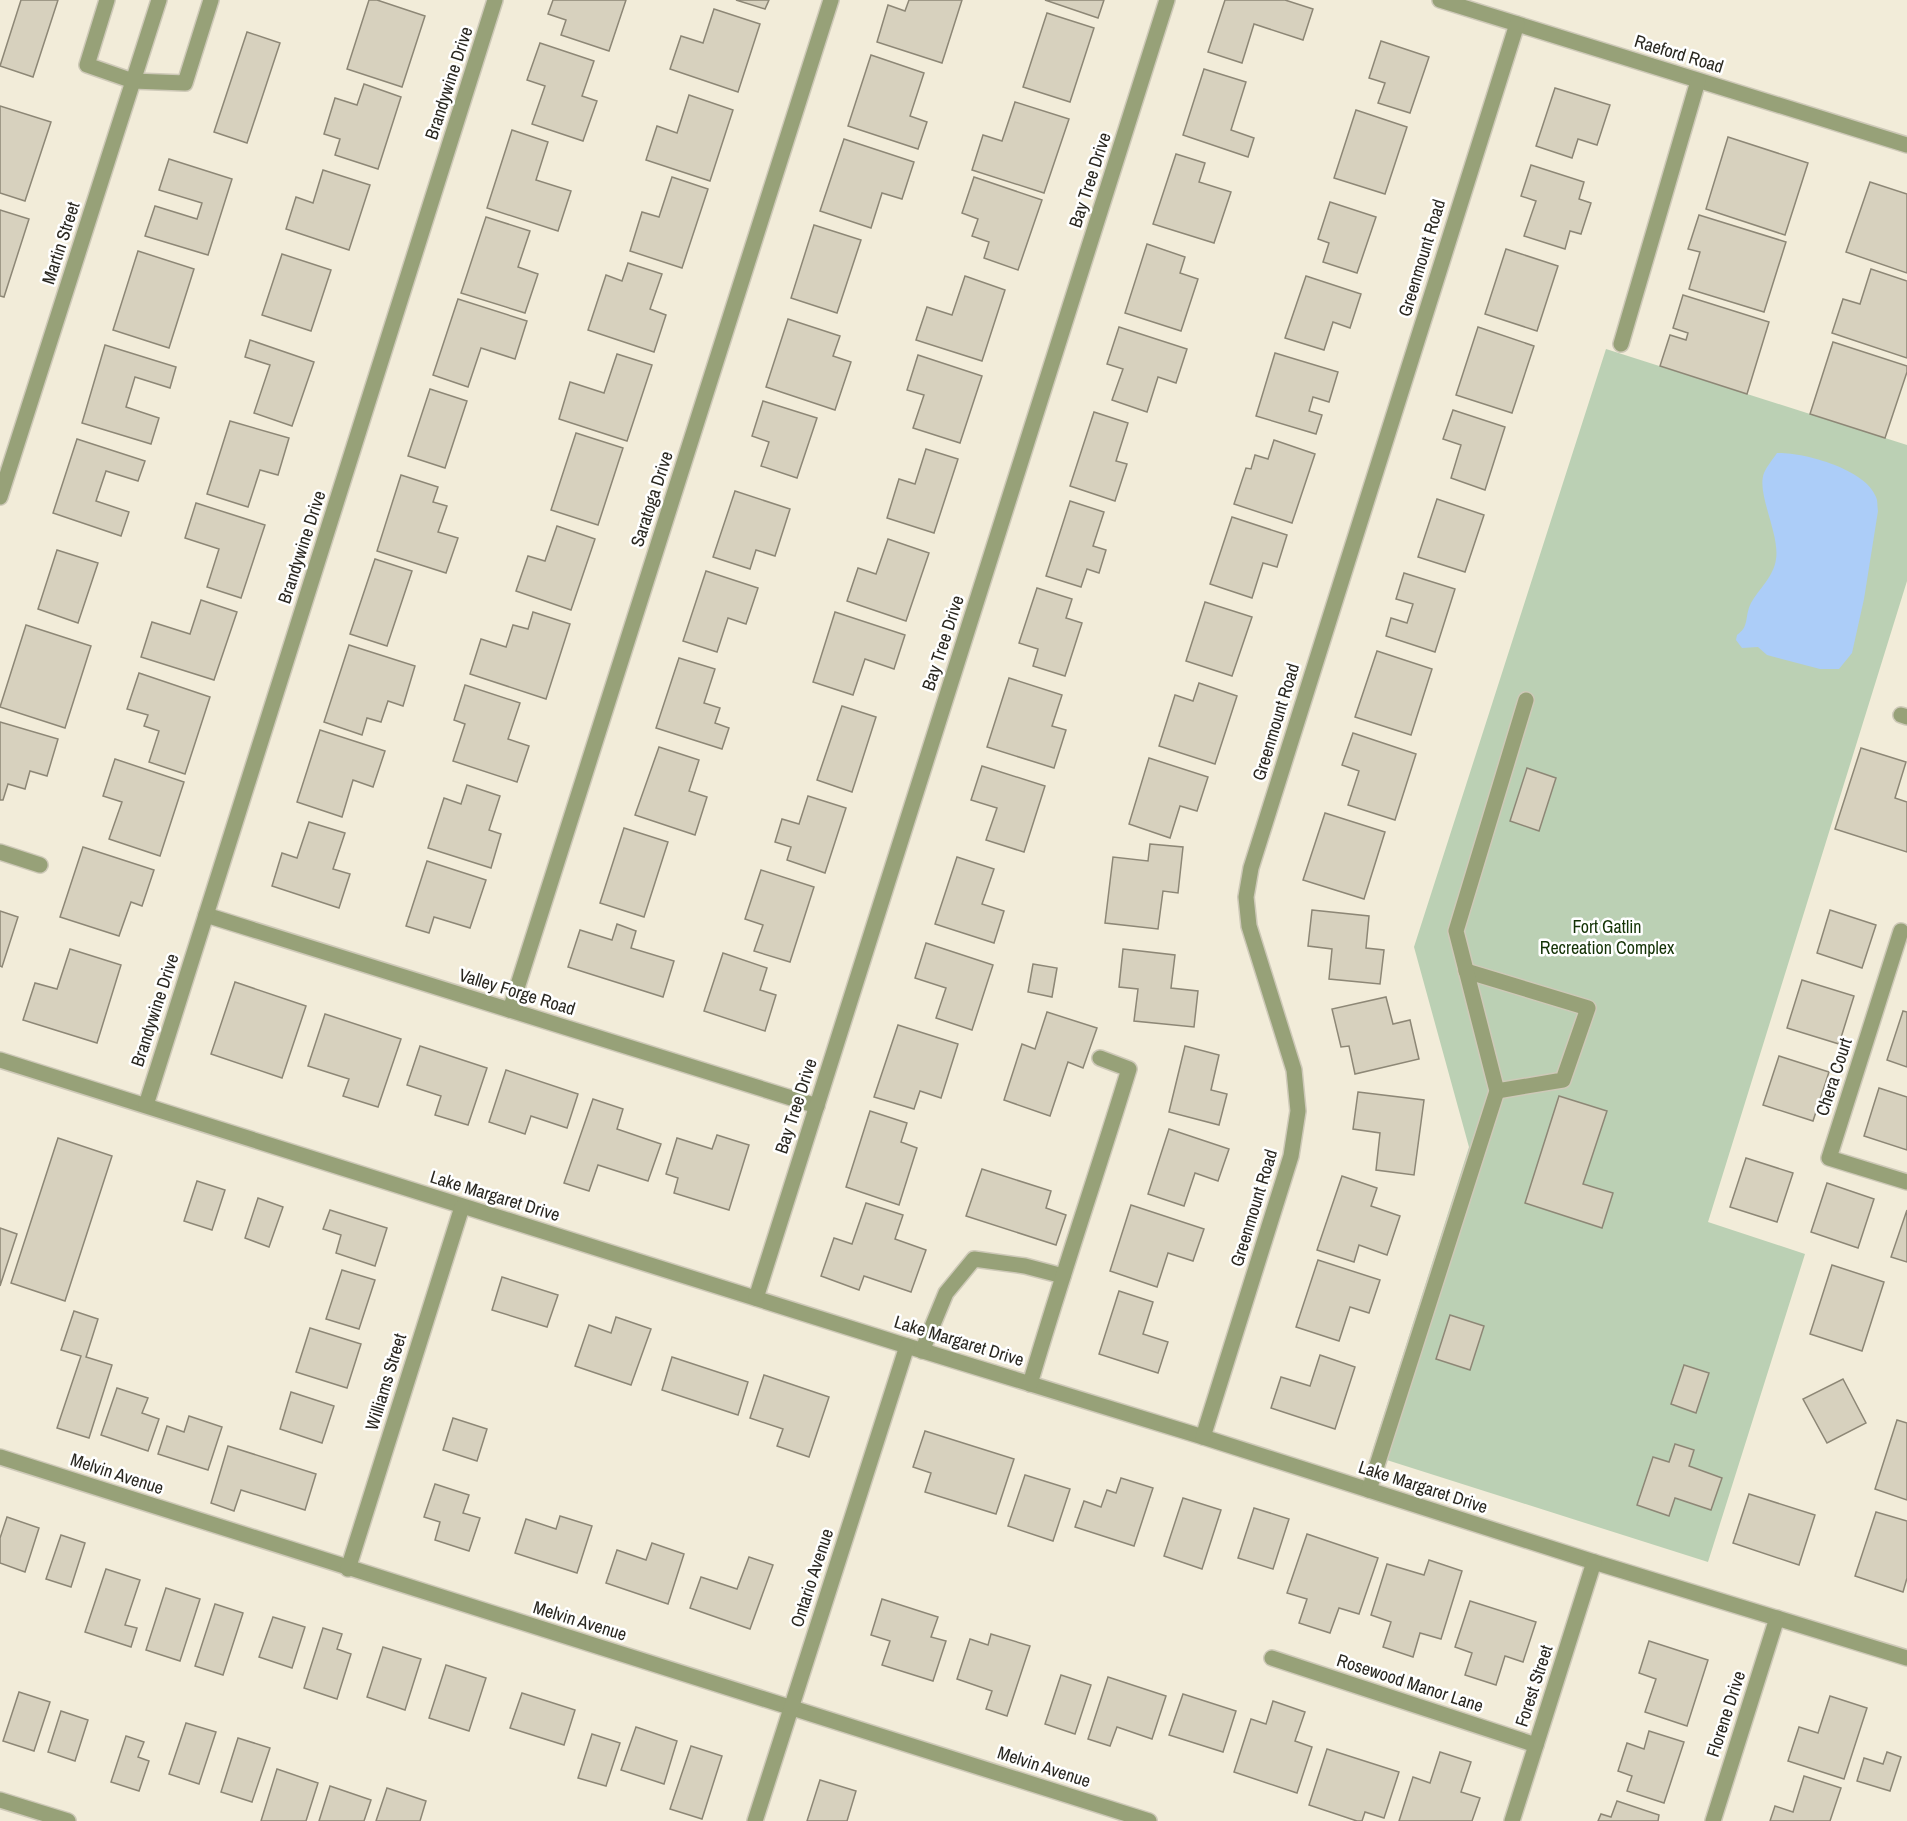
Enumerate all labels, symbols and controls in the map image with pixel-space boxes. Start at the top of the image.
street label: Brandywine Drive [419,23,479,142]
street label: Raeford Road [1632,28,1727,79]
street label: Bay Tree Drive [1062,129,1117,231]
street label: Greenmount Road [1392,196,1451,320]
street label: Martin Street [35,198,86,287]
street label: Saratoga Drive [624,448,679,550]
street label: Brandywine Drive [272,487,332,606]
street label: Bay Tree Drive [915,592,970,694]
street label: Greenmount Road [1246,660,1305,784]
park label: Fort Gatlin Recreation Complex [1540,914,1675,960]
street label: Brandywine Drive [125,950,185,1069]
street label: Valley Forge Road [456,962,578,1021]
street label: Chera Court [1809,1035,1858,1119]
street label: Bay Tree Drive [768,1055,823,1157]
street label: Greenmount Road [1224,1146,1283,1270]
street label: Lake Margaret Drive [427,1164,563,1227]
street label: Lake Margaret Drive [891,1309,1027,1372]
street label: Williams Street [359,1330,412,1433]
street label: Melvin Avenue [67,1447,167,1500]
street label: Lake Margaret Drive [1355,1454,1491,1519]
street label: Ontario Avenue [784,1525,839,1630]
street label: Melvin Avenue [530,1594,630,1647]
street label: Forest Street [1509,1642,1558,1730]
street label: Rosewood Manor Lane [1334,1647,1487,1718]
street label: Florene Drive [1700,1667,1751,1760]
street label: Melvin Avenue [994,1740,1094,1793]

